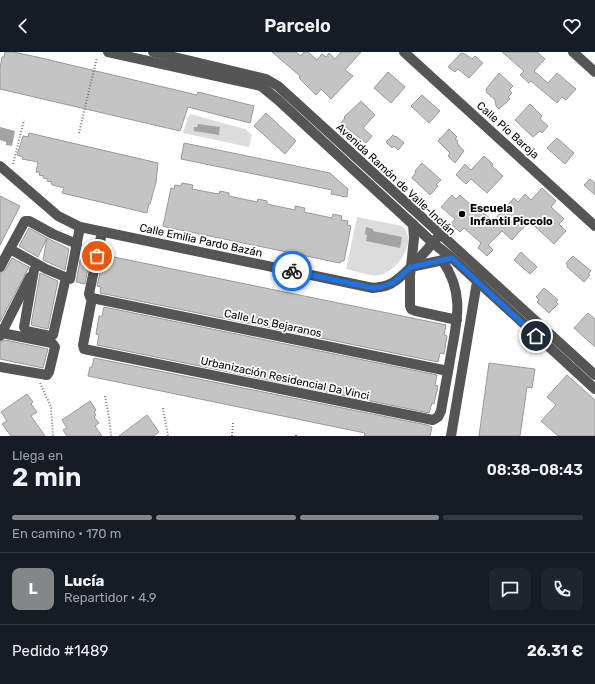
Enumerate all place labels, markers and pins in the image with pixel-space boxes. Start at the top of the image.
place label: Escuela Infantil Piccolo [470,202,553,228]
marker: Escuela Infantil Piccolo [457,209,467,219]
pin [80,239,114,273]
pin [519,319,553,353]

